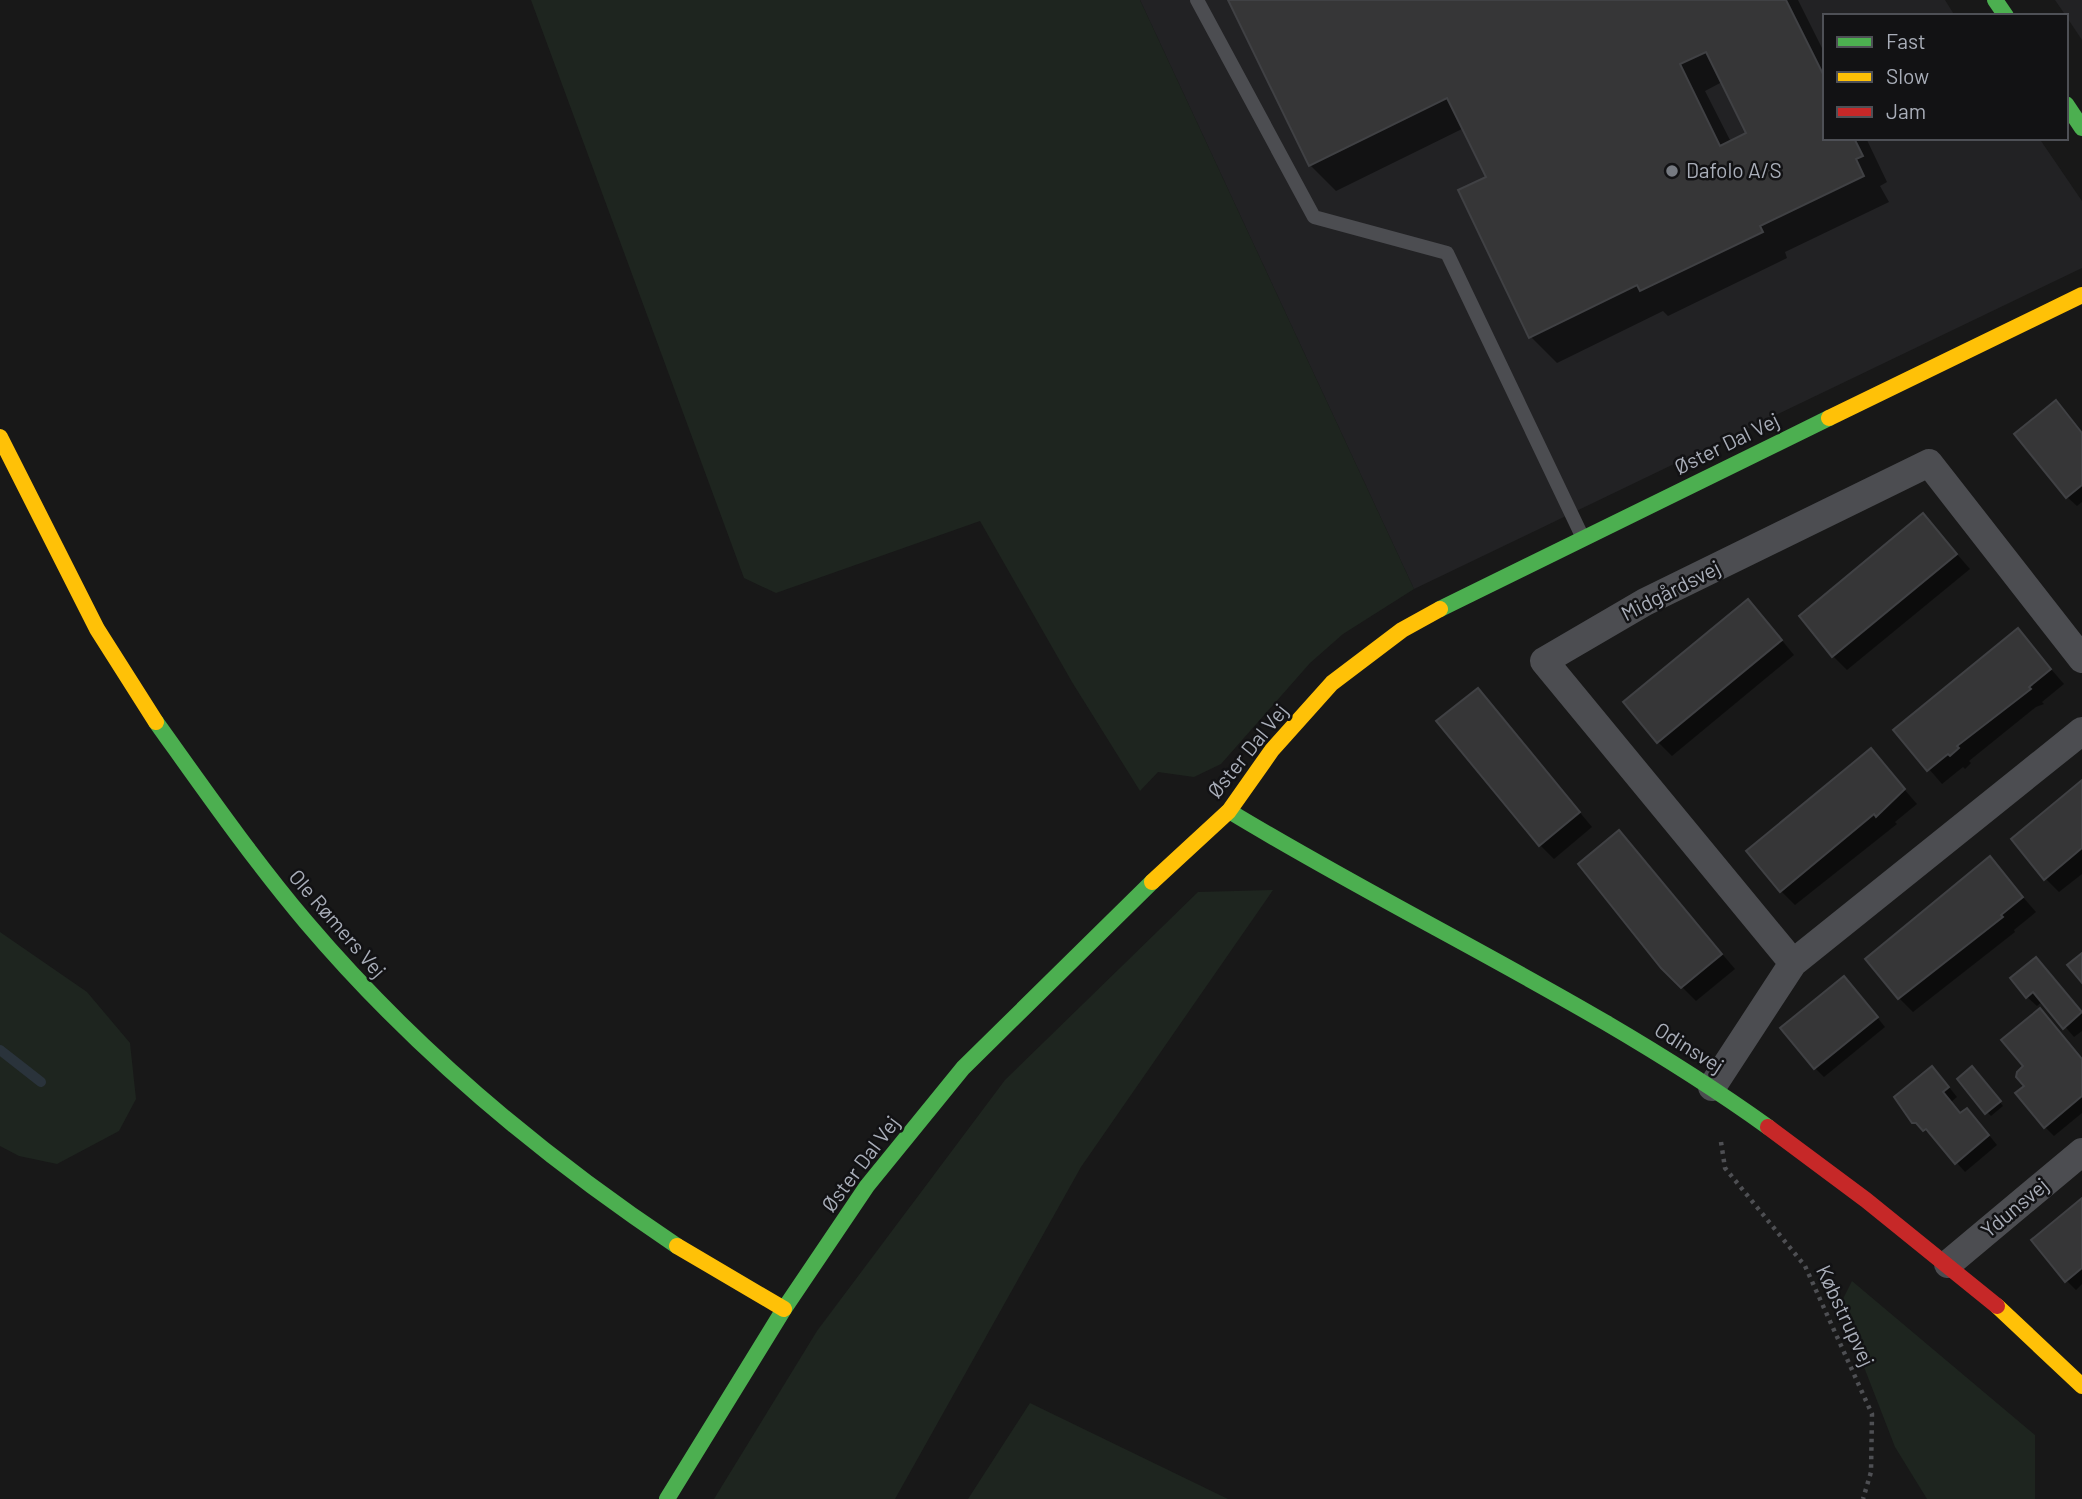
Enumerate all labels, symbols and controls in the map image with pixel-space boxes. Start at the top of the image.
legend [1823,14,2068,140]
text: Fast [1886,28,1926,53]
text: Slow [1886,63,1929,88]
text: Jam [1886,98,1926,123]
place label: Dafolo A/S [1686,157,1782,182]
marker: Dafolo A/S [1664,163,1680,179]
street label: Øster Dal Vej [1670,406,1783,479]
street label: Midgårdsvej [1616,554,1724,625]
street label: Øster Dal Vej [1201,698,1292,802]
street label: Ole Rømers Vej [284,864,392,982]
street label: Odinsvej [1651,1016,1729,1078]
street label: Øster Dal Vej [816,1110,904,1216]
street label: Ydunsvej [1975,1172,2053,1242]
street label: Købstrupvej [1812,1261,1881,1370]

